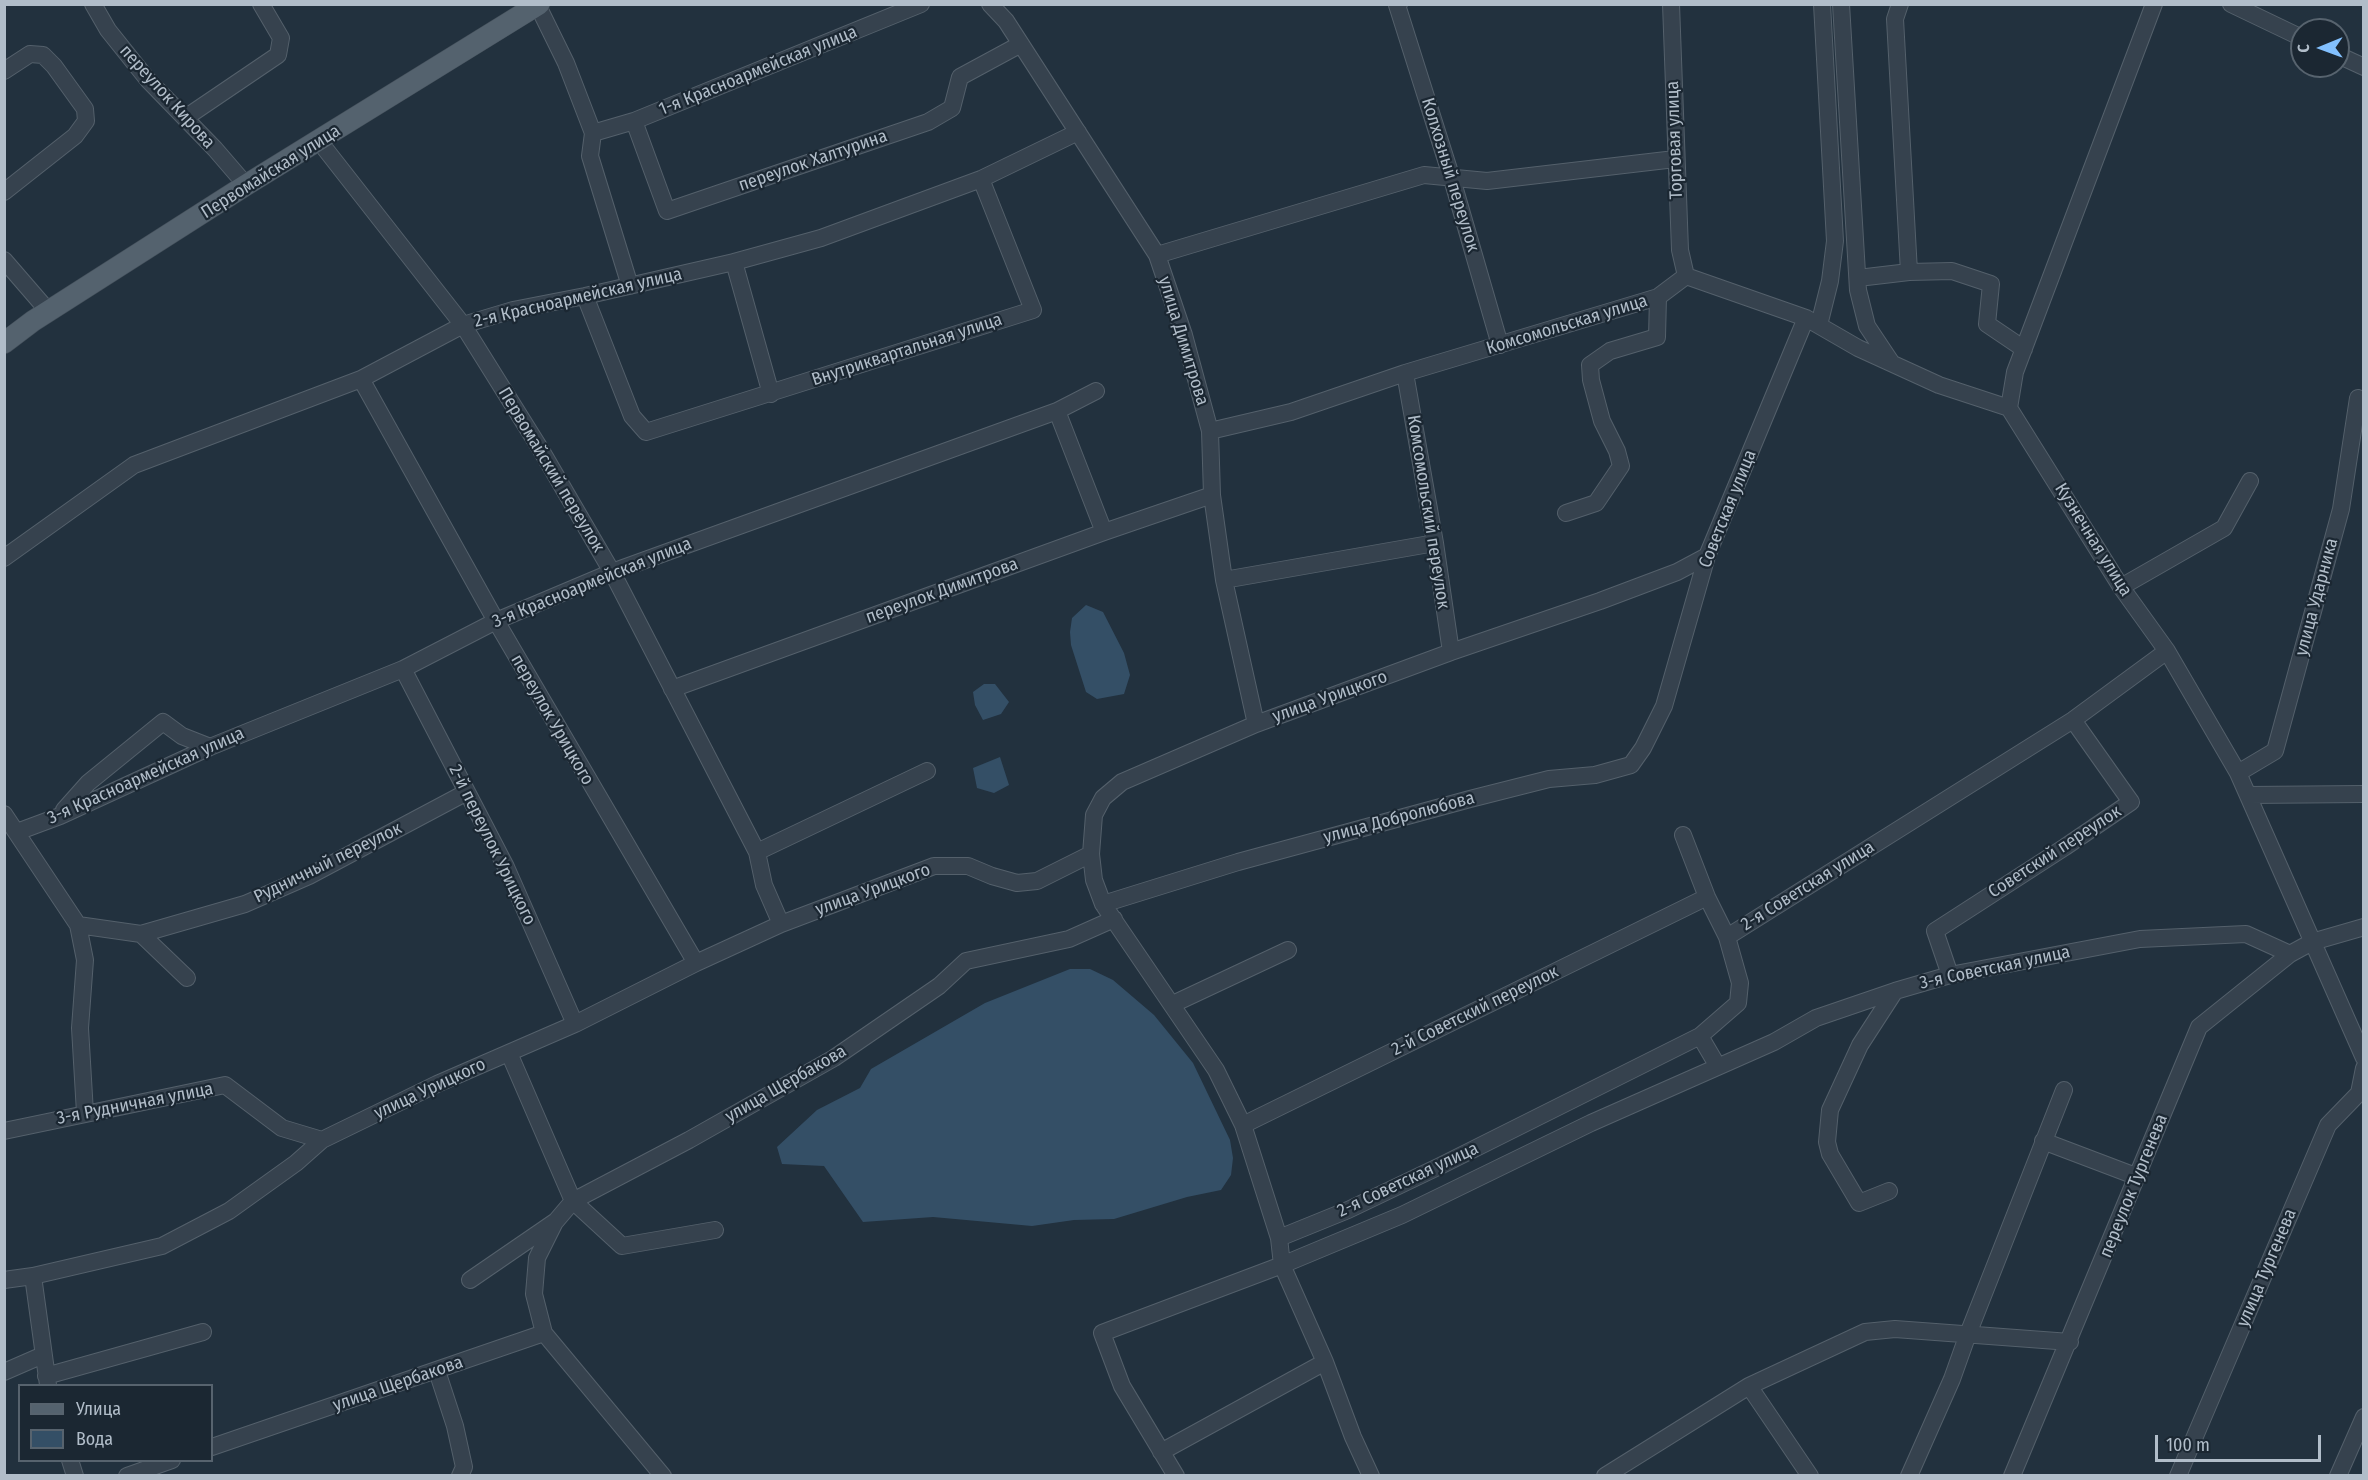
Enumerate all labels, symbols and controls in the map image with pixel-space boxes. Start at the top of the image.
north arrow [2290,18,2350,78]
street label: 1-я Красноармейская улица [656,21,860,121]
street label: переулок Кирова [115,41,219,153]
text: С [2294,44,2313,53]
street label: Торговая улица [1662,81,1688,199]
street label: Колхозный переулок [1416,95,1484,255]
street label: Первомайская улица [197,120,345,224]
street label: переулок Халтурина [736,125,890,197]
street label: 2-я Красноармейская улица [472,264,684,332]
street label: улица Димитрова [1153,274,1213,408]
street label: Комсомольская улица [1484,290,1650,360]
street label: Внутриквартальная улица [809,309,1005,391]
street label: Первомайский переулок [493,384,609,556]
street label: Комсомольский переулок [1402,414,1454,610]
street label: Советская улица [1694,447,1762,571]
street label: Кузнечная улица [2050,479,2136,601]
street label: 3-я Красноармейская улица [489,533,695,633]
street label: улица Ударника [2291,536,2343,658]
street label: переулок Димитрова [863,553,1021,629]
street label: переулок Урицкого [506,651,598,789]
street label: улица Урицкого [1270,666,1390,728]
street label: 3-я Красноармейская улица [44,723,248,829]
street label: 2-й переулок Урицкого [444,761,540,929]
street label: улица Добролюбова [1321,787,1477,849]
street label: Советский переулок [1984,801,2126,903]
street label: Рудничный переулок [251,818,405,908]
street label: 2-я Советская улица [1737,836,1879,936]
street label: улица Урицкого [813,859,933,921]
street label: 3-я Советская улица [1918,942,2072,994]
street label: 2-й Советский переулок [1388,961,1562,1061]
street label: улица Щербакова [722,1041,850,1127]
street label: улица Урицкого [371,1054,489,1124]
street label: 3-я Рудничная улица [55,1078,215,1130]
street label: переулок Тургенева [2095,1111,2173,1261]
street label: 2-я Советская улица [1334,1138,1482,1222]
street label: улица Тургенева [2232,1206,2302,1330]
street label: улица Щербакова [330,1352,466,1416]
legend [18,1384,213,1462]
text: Улица [76,1398,121,1420]
scale bar [2158,1423,2324,1461]
text: Вода [76,1428,113,1450]
text: 100 m [2166,1434,2210,1456]

